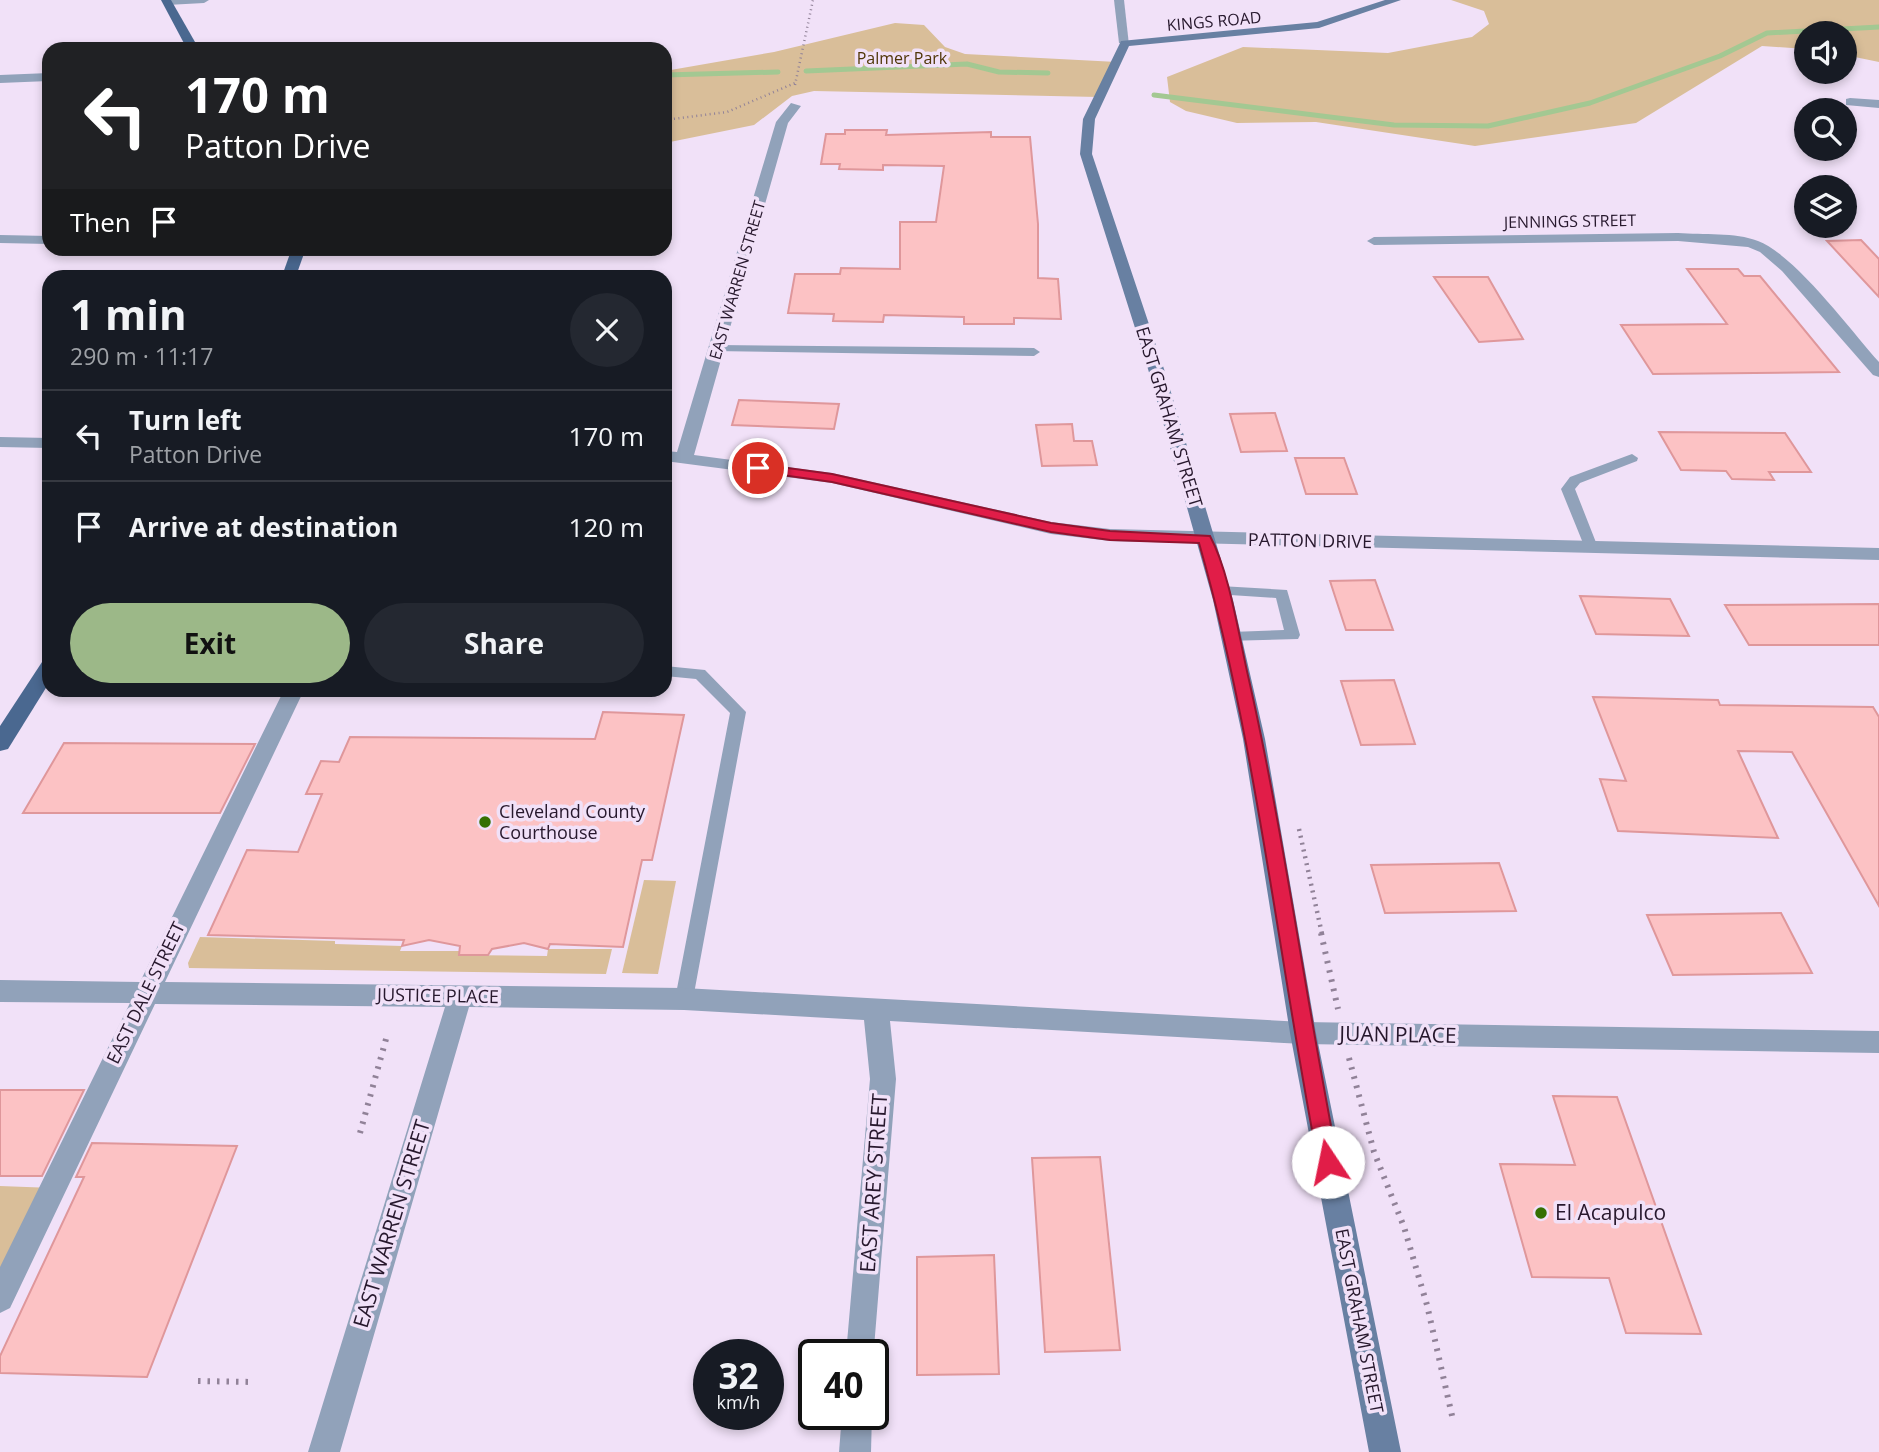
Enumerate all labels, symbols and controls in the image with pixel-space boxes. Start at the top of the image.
street label: KINGS ROAD [1166,6,1262,36]
map controls [1794,21,1857,238]
button: sound [1794,21,1857,84]
park label: Palmer Park [857,47,948,69]
text: 170 m [185,61,330,127]
icon: left [70,70,161,161]
button: search [1794,98,1857,161]
text: Patton Drive [185,124,370,167]
button: layers [1794,175,1857,238]
street label: EAST WARREN STREET [704,198,770,362]
icon: arrive [145,203,183,241]
text: Then [70,204,131,240]
street label: JENNINGS STREET [1502,209,1637,233]
text: 1 min [70,285,187,342]
button: close [570,293,644,367]
street label: EAST GRAHAM STREET [1131,323,1209,510]
text: 290 m · 11:17 [70,340,213,372]
text: Turn left [129,402,241,438]
icon: left [70,417,108,455]
text: 170 m [569,418,644,454]
text: Patton Drive [129,438,262,470]
pin [728,438,788,498]
icon: arrive [739,449,777,487]
icon: arrive [70,508,108,546]
text: Arrive at destination [129,509,398,545]
text: 120 m [569,509,644,545]
street label: PATTON DRIVE [1248,527,1372,553]
button: Exit [70,603,350,683]
button: Share [364,603,644,683]
place label: Cleveland County Courthouse [499,799,646,844]
marker: Cleveland County Courthouse [477,814,493,830]
street label: EAST DALE STREET [100,917,190,1068]
street label: JUSTICE PLACE [375,982,499,1008]
street label: JUAN PLACE [1337,1019,1457,1049]
street label: EAST AREY STREET [853,1092,893,1273]
street label: EAST WARREN STREET [346,1116,436,1331]
position arrow [1291,1125,1365,1199]
place label: El Acapulco [1555,1198,1666,1226]
marker: El Acapulco [1533,1205,1549,1221]
street label: EAST GRAHAM STREET [1330,1226,1390,1415]
speed limit sign: 40 [798,1339,889,1430]
text: 32 [718,1352,759,1399]
text: km/h [717,1390,760,1414]

